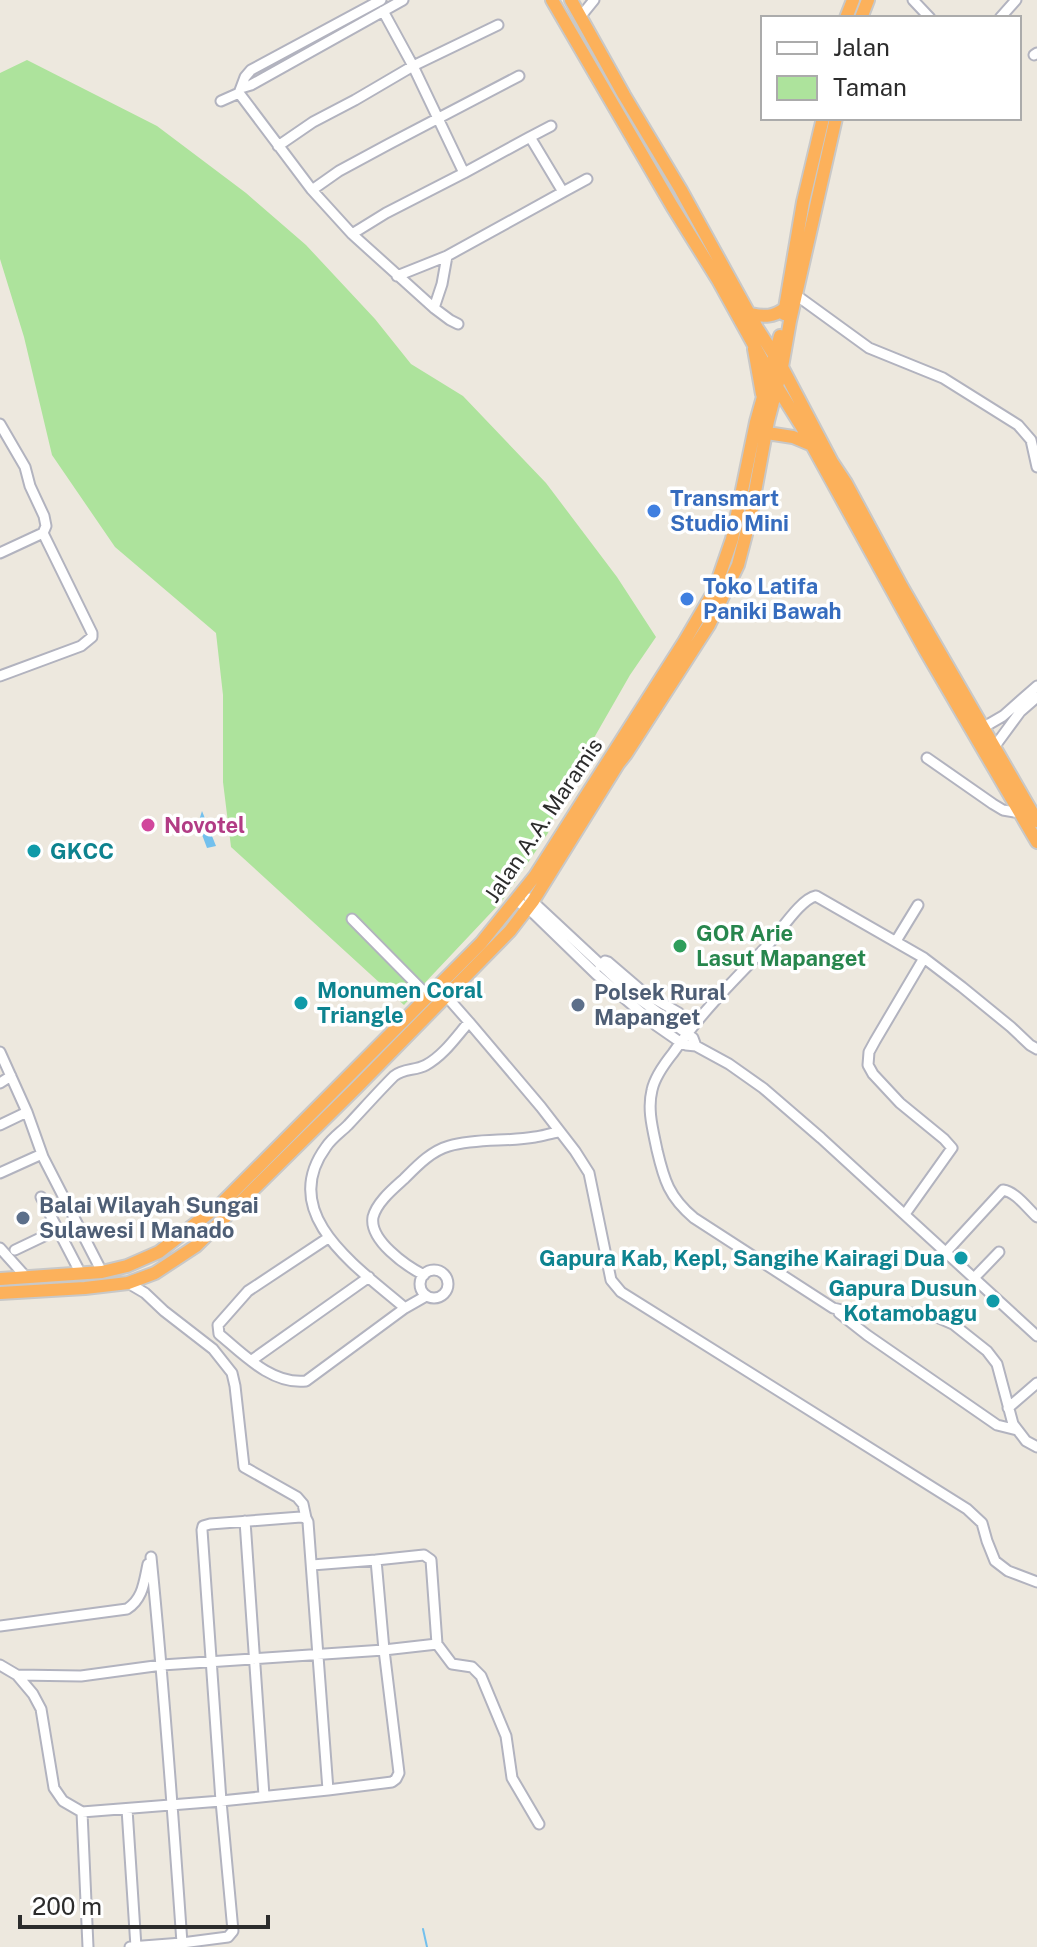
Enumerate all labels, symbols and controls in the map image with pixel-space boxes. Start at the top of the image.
legend [761,16,1021,120]
text: Jalan [833,33,890,61]
text: Taman [833,73,907,101]
place label: Transmart Studio Mini [670,485,789,536]
marker: Transmart Studio Mini [645,502,663,520]
place label: Toko Latifa Paniki Bawah [703,573,842,624]
marker: Toko Latifa Paniki Bawah [678,590,696,608]
street label: Jalan A.A. Maramis [478,733,608,907]
place label: Novotel [164,812,245,838]
marker: Novotel [139,816,157,834]
place label: GKCC [50,838,114,864]
marker: GKCC [25,842,43,860]
place label: GOR Arie Lasut Mapanget [696,920,866,971]
marker: GOR Arie Lasut Mapanget [671,937,689,955]
place label: Monumen Coral Triangle [317,977,483,1028]
place label: Polsek Rural Mapanget [594,979,727,1030]
marker: Monumen Coral Triangle [292,994,310,1012]
marker: Polsek Rural Mapanget [569,996,587,1014]
place label: Balai Wilayah Sungai Sulawesi I Manado [39,1192,259,1243]
marker: Balai Wilayah Sungai Sulawesi I Manado [14,1209,32,1227]
place label: Gapura Kab, Kepl, Sangihe Kairagi Dua [539,1245,945,1271]
marker: Gapura Kab, Kepl, Sangihe Kairagi Dua [952,1249,970,1267]
place label: Gapura Dusun Kotamobagu [828,1275,977,1326]
marker: Gapura Dusun Kotamobagu [984,1292,1002,1310]
scale bar [20,1879,268,1929]
text: 200 m [32,1892,102,1920]

